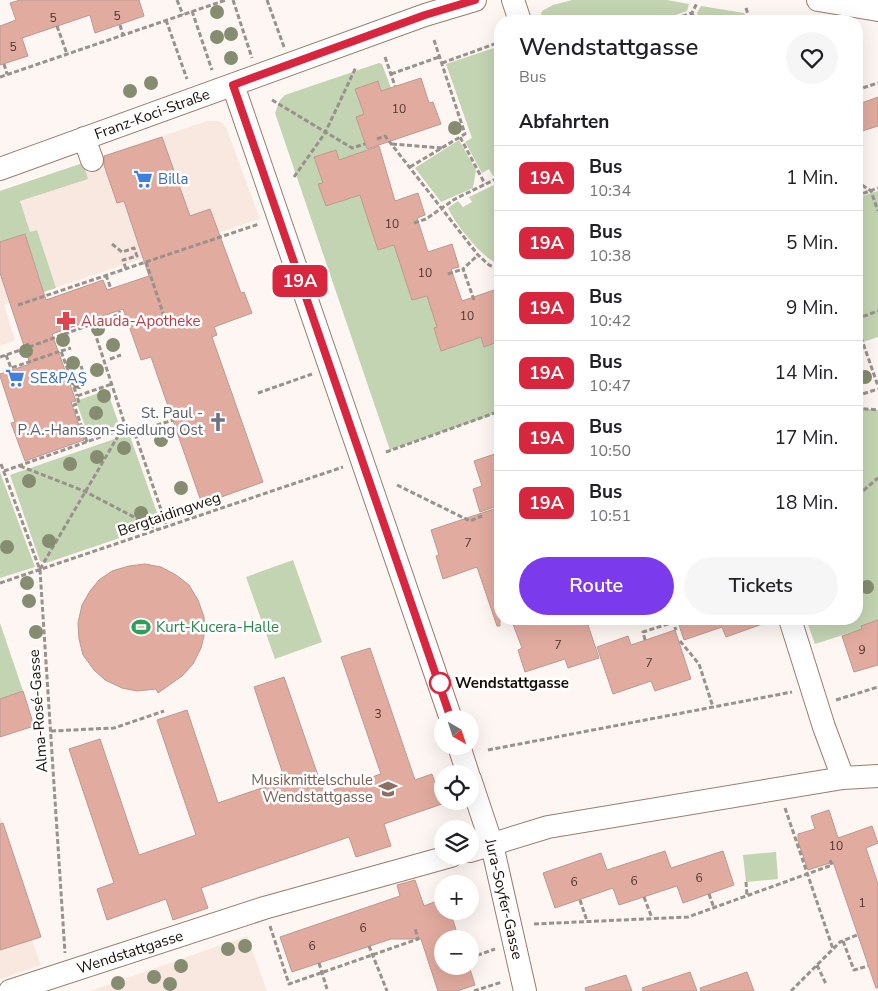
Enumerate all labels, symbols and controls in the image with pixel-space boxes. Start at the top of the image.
house number: 5 [113,8,121,24]
house number: 5 [49,10,57,26]
text: Wendstattgasse [519,31,698,63]
button: heart [786,32,838,84]
house number: 5 [9,39,17,55]
text: Bus [519,66,547,88]
street label: Franz-Koci-Straße [92,84,213,144]
house number: 10 [392,101,406,117]
text: Abfahrten [519,109,609,135]
text: Bus [589,154,622,180]
text: 1 Min. [786,165,838,191]
text: 19A [529,166,564,190]
supermarket icon: Billa [132,168,154,190]
place label: Billa [158,169,188,189]
text: 10:34 [589,180,631,202]
house number: 10 [385,216,399,232]
text: Bus [589,219,622,245]
text: 5 Min. [786,230,838,256]
text: 19A [529,231,564,255]
text: 10:38 [589,245,631,267]
line badge: 19A [271,265,329,297]
house number: 10 [418,265,432,281]
text: 19A [283,269,318,293]
text: Bus [589,284,622,310]
text: 9 Min. [786,295,838,321]
text: 19A [529,296,564,320]
house number: 10 [460,308,474,324]
pharmacy icon: Alauda-Apotheke [55,310,77,332]
text: 10:42 [589,310,631,332]
place label: Alauda-Apotheke [81,311,201,331]
text: Bus [589,349,622,375]
text: 14 Min. [775,360,838,386]
text: 19A [529,361,564,385]
supermarket icon: SE&PAŞ [4,367,26,389]
place label: SE&PAŞ [30,368,87,388]
text: 10:47 [589,375,631,397]
place label: St. Paul - P.A.-Hansson-Siedlung Ost [18,403,204,440]
church icon: St. Paul - P.A.-Hansson-Siedlung Ost [207,411,229,433]
text: Bus [589,414,622,440]
text: 17 Min. [775,425,838,451]
text: 19A [529,426,564,450]
text: 10:50 [589,440,631,462]
text: Bus [589,479,622,505]
street label: Bergtaidingweg [115,487,223,541]
text: 18 Min. [775,490,838,516]
text: 19A [529,491,564,515]
text: 10:51 [589,505,631,527]
house number: 7 [464,535,472,551]
button: Route [519,557,674,615]
button: Tickets [684,557,838,615]
sports icon: Kurt-Kucera-Halle [130,616,152,638]
place label: Kurt-Kucera-Halle [156,617,279,637]
house number: 7 [554,637,562,653]
house number: 9 [858,642,866,658]
street label: Alma-Rosé-Gasse [24,649,52,773]
house number: 7 [645,655,653,671]
marker: Wendstattgasse [429,672,451,694]
place label: Wendstattgasse [455,673,569,693]
house number: 3 [374,706,382,722]
north arrow [434,710,479,755]
map controls [434,710,479,975]
button: locate [434,765,479,810]
place label: Musikmittelschule Wendstattgasse [251,770,373,807]
school or university icon: Musikmittelschule Wendstattgasse [377,778,399,800]
button: layers [434,820,479,865]
street label: Jura-Soyfer-Gasse [480,836,528,961]
house number: 10 [829,838,843,854]
house number: 6 [695,870,703,886]
house number: 6 [630,873,638,889]
house number: 6 [570,874,578,890]
button: + [434,875,479,920]
house number: 1 [858,895,866,911]
house number: 6 [359,920,367,936]
street label: Wendstattgasse [74,925,186,979]
button: − [434,930,479,975]
house number: 6 [308,938,316,954]

